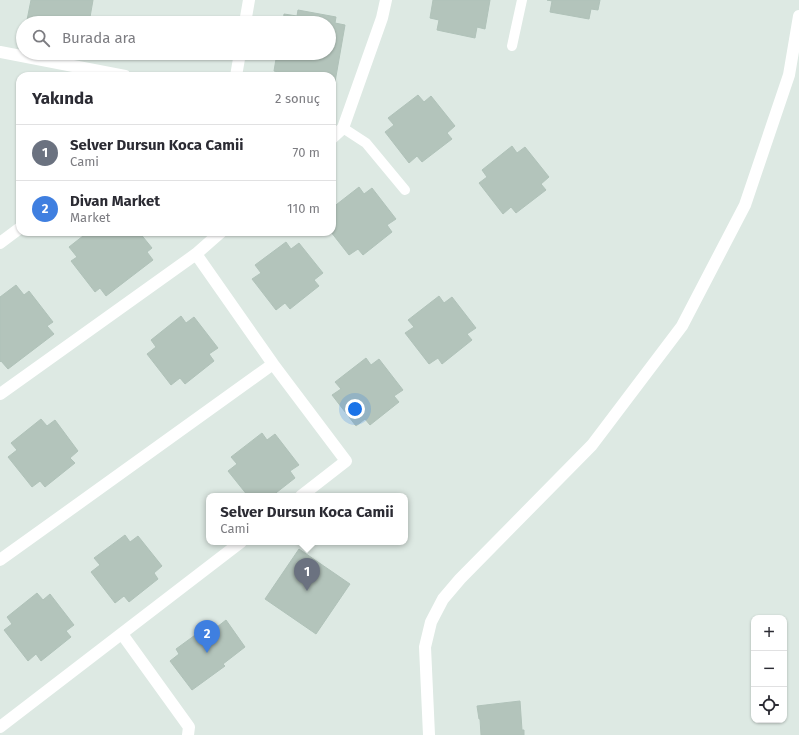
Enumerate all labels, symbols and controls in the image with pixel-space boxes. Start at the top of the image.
search box [16,16,336,60]
icon: search [30,27,52,49]
text: Burada ara [62,29,136,47]
text: Yakında [32,88,93,109]
text: 2 sonuç [275,91,320,106]
text: Selver Dursun Koca Camii [70,136,243,154]
text: 1 [42,145,48,160]
text: 70 m [293,145,320,160]
text: Cami [70,154,99,169]
text: Divan Market [70,192,160,210]
text: 2 [42,201,48,216]
text: 110 m [287,201,320,216]
text: Market [70,210,111,225]
your location [345,399,365,419]
popup [206,493,408,545]
text: Selver Dursun Koca Camii [220,503,394,521]
text: Cami [220,521,249,536]
pin: 1 [294,558,320,591]
map controls [751,615,787,723]
button: + [751,615,787,651]
pin: 2 [194,620,220,653]
button: − [751,651,787,687]
button: locate [751,687,787,723]

